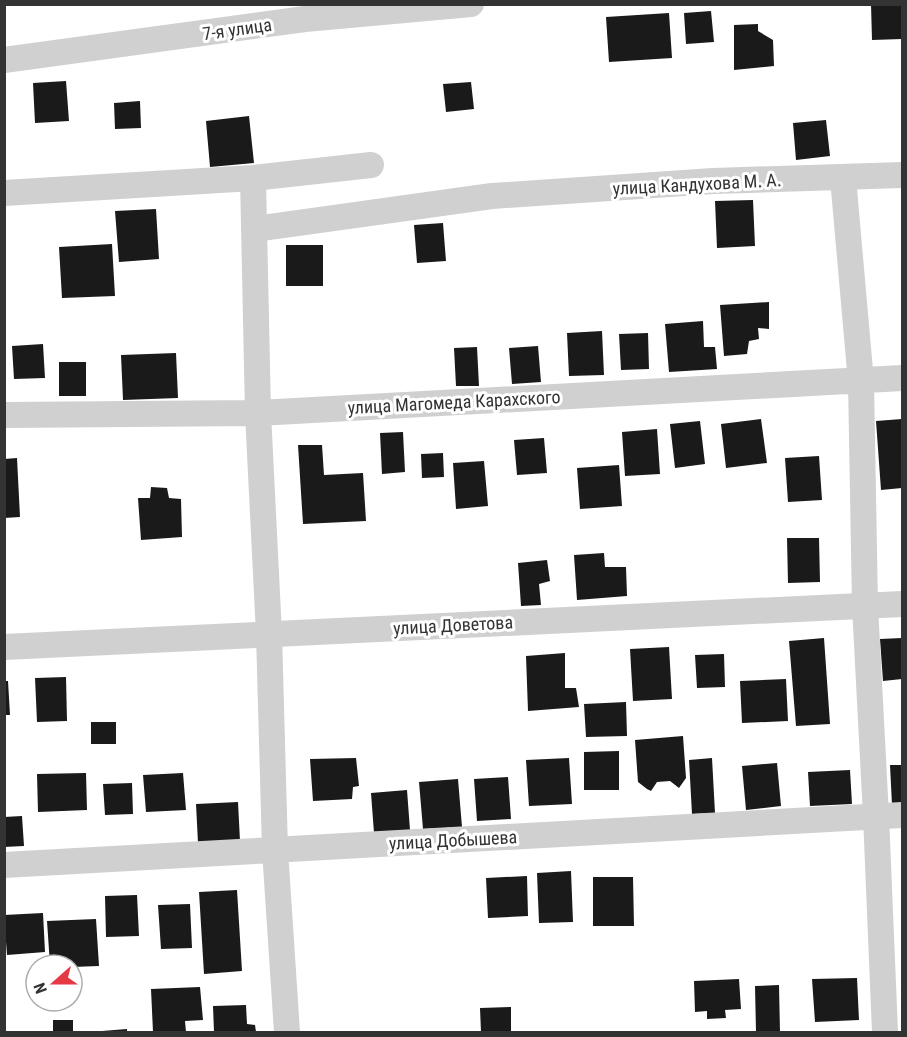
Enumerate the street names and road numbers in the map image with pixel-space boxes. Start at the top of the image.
street label: 7-я улица [201,14,273,44]
street label: улица Кандухова М. А. [612,169,782,199]
street label: улица Магомеда Карахского [347,386,561,418]
street label: улица Доветова [393,611,513,639]
street label: улица Добышева [388,826,518,854]

